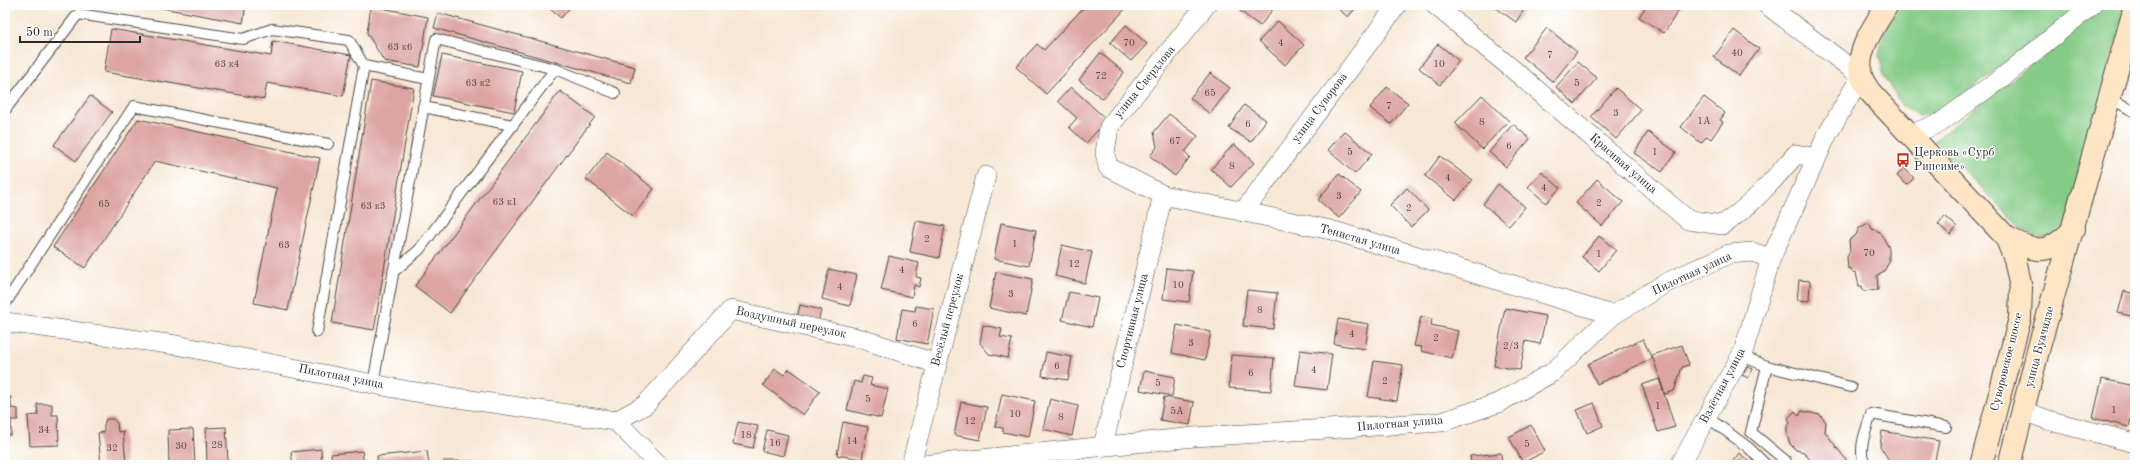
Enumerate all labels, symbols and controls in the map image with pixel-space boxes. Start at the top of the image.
scale bar [20,18,140,44]
text: 50 m [26,26,53,39]
house number: 70 [1123,38,1135,48]
house number: 4 [1278,38,1284,48]
house number: 63 к6 [387,42,413,52]
street label: улица Свердлова [1112,44,1178,120]
house number: 40 [1731,48,1743,58]
house number: 7 [1547,50,1553,60]
house number: 63 к4 [214,59,240,69]
house number: 10 [1433,59,1445,69]
house number: 72 [1095,71,1107,81]
street label: улица Суворова [1290,71,1350,145]
house number: 63 к2 [465,78,491,88]
house number: 5 [1574,78,1580,88]
house number: 65 [1204,88,1216,98]
house number: 7 [1386,101,1392,111]
house number: 3 [1613,108,1619,118]
house number: 1А [1697,116,1711,126]
house number: 8 [1479,117,1485,127]
house number: 6 [1245,119,1251,129]
street label: Красивая улица [1587,132,1659,196]
house number: 67 [1169,136,1181,146]
house number: 6 [1506,141,1512,151]
house number: 5 [1347,147,1353,157]
house number: 1 [1652,147,1658,157]
place label: Церковь «Сурб Рипсиме» [1914,147,1994,173]
bus stop icon: Церковь «Сурб Рипсиме» [1895,152,1911,168]
house number: 8 [1229,161,1235,171]
house number: 4 [1445,173,1451,183]
house number: 4 [1541,183,1547,193]
house number: 3 [1336,191,1342,201]
house number: 63 к1 [492,197,518,207]
house number: 2 [1596,198,1602,208]
house number: 65 [98,199,110,209]
house number: 63 к3 [360,201,386,211]
house number: 2 [1406,203,1412,213]
street label: Тенистая улица [1318,223,1402,257]
house number: 2 [924,234,930,244]
house number: 1 [1012,239,1018,249]
house number: 63 [278,240,290,250]
house number: 70 [1863,248,1875,258]
house number: 1 [1596,249,1602,259]
street label: Пилотная улица [1650,250,1734,298]
house number: 12 [1068,259,1080,269]
house number: 4 [899,265,905,275]
street label: Весёлый переулок [930,272,966,368]
street label: Спортивная улица [1115,272,1151,370]
house number: 10 [1172,280,1184,290]
house number: 4 [837,282,843,292]
house number: 3 [1008,289,1014,299]
street label: Воздушный переулок [735,305,847,341]
house number: 8 [1257,305,1263,315]
street label: улица Буачидзе [2023,305,2057,389]
street label: Суворовское шоссе [1989,311,2025,413]
house number: 6 [912,319,918,329]
house number: 4 [1349,329,1355,339]
house number: 2 [1433,333,1439,343]
house number: 3 [1188,338,1194,348]
house number: 2/3 [1503,341,1519,351]
street label: Взлётная улица [1698,346,1748,426]
house number: 6 [1054,361,1060,371]
street label: Пилотная улица [297,363,385,391]
house number: 4 [1311,365,1317,375]
house number: 6 [1248,368,1254,378]
house number: 2 [1382,376,1388,386]
house number: 5 [1155,378,1161,388]
house number: 5 [865,394,871,404]
house number: 1 [1655,401,1661,411]
house number: 1 [2111,405,2117,415]
house number: 5А [1170,406,1184,416]
house number: 10 [1009,409,1021,419]
house number: 8 [1058,412,1064,422]
street label: Пилотная улица [1356,414,1444,434]
house number: 12 [964,416,976,426]
house number: 34 [38,425,50,435]
house number: 18 [740,430,752,440]
house number: 14 [846,436,858,446]
house number: 16 [769,438,781,448]
house number: 5 [1524,439,1530,449]
house number: 28 [211,440,223,450]
house number: 30 [175,441,187,451]
house number: 32 [106,443,118,453]

